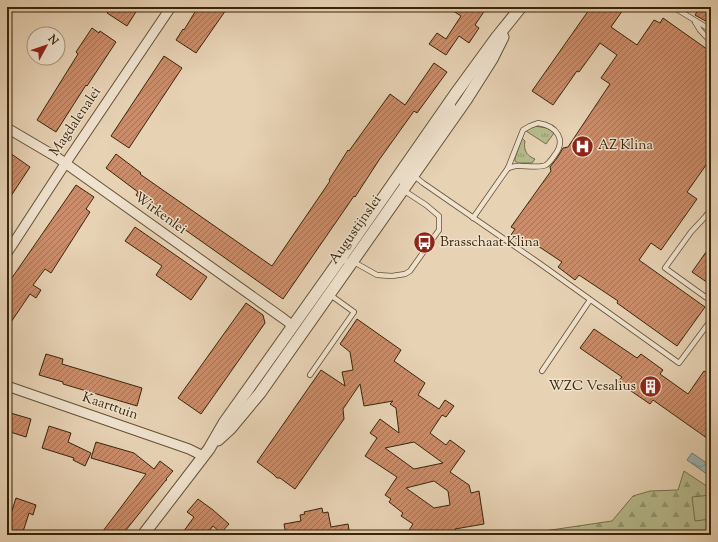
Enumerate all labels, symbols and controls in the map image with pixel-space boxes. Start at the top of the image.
north arrow [26,26,66,66]
text: N [43,31,62,49]
street label: Magdalenalei [45,83,107,161]
hospital icon: AZ Klina [570,133,596,159]
place label: AZ Klina [598,136,654,156]
street label: Wirkenlei [130,188,190,240]
street label: Augustijnslei [325,191,387,269]
bus stop icon: Brasschaat Klina [411,230,437,256]
place label: Brasschaat Klina [440,233,540,253]
building icon: WZC Vesalius [638,374,664,400]
place label: WZC Vesalius [549,377,636,397]
street label: Kaarttuin [79,388,141,426]

